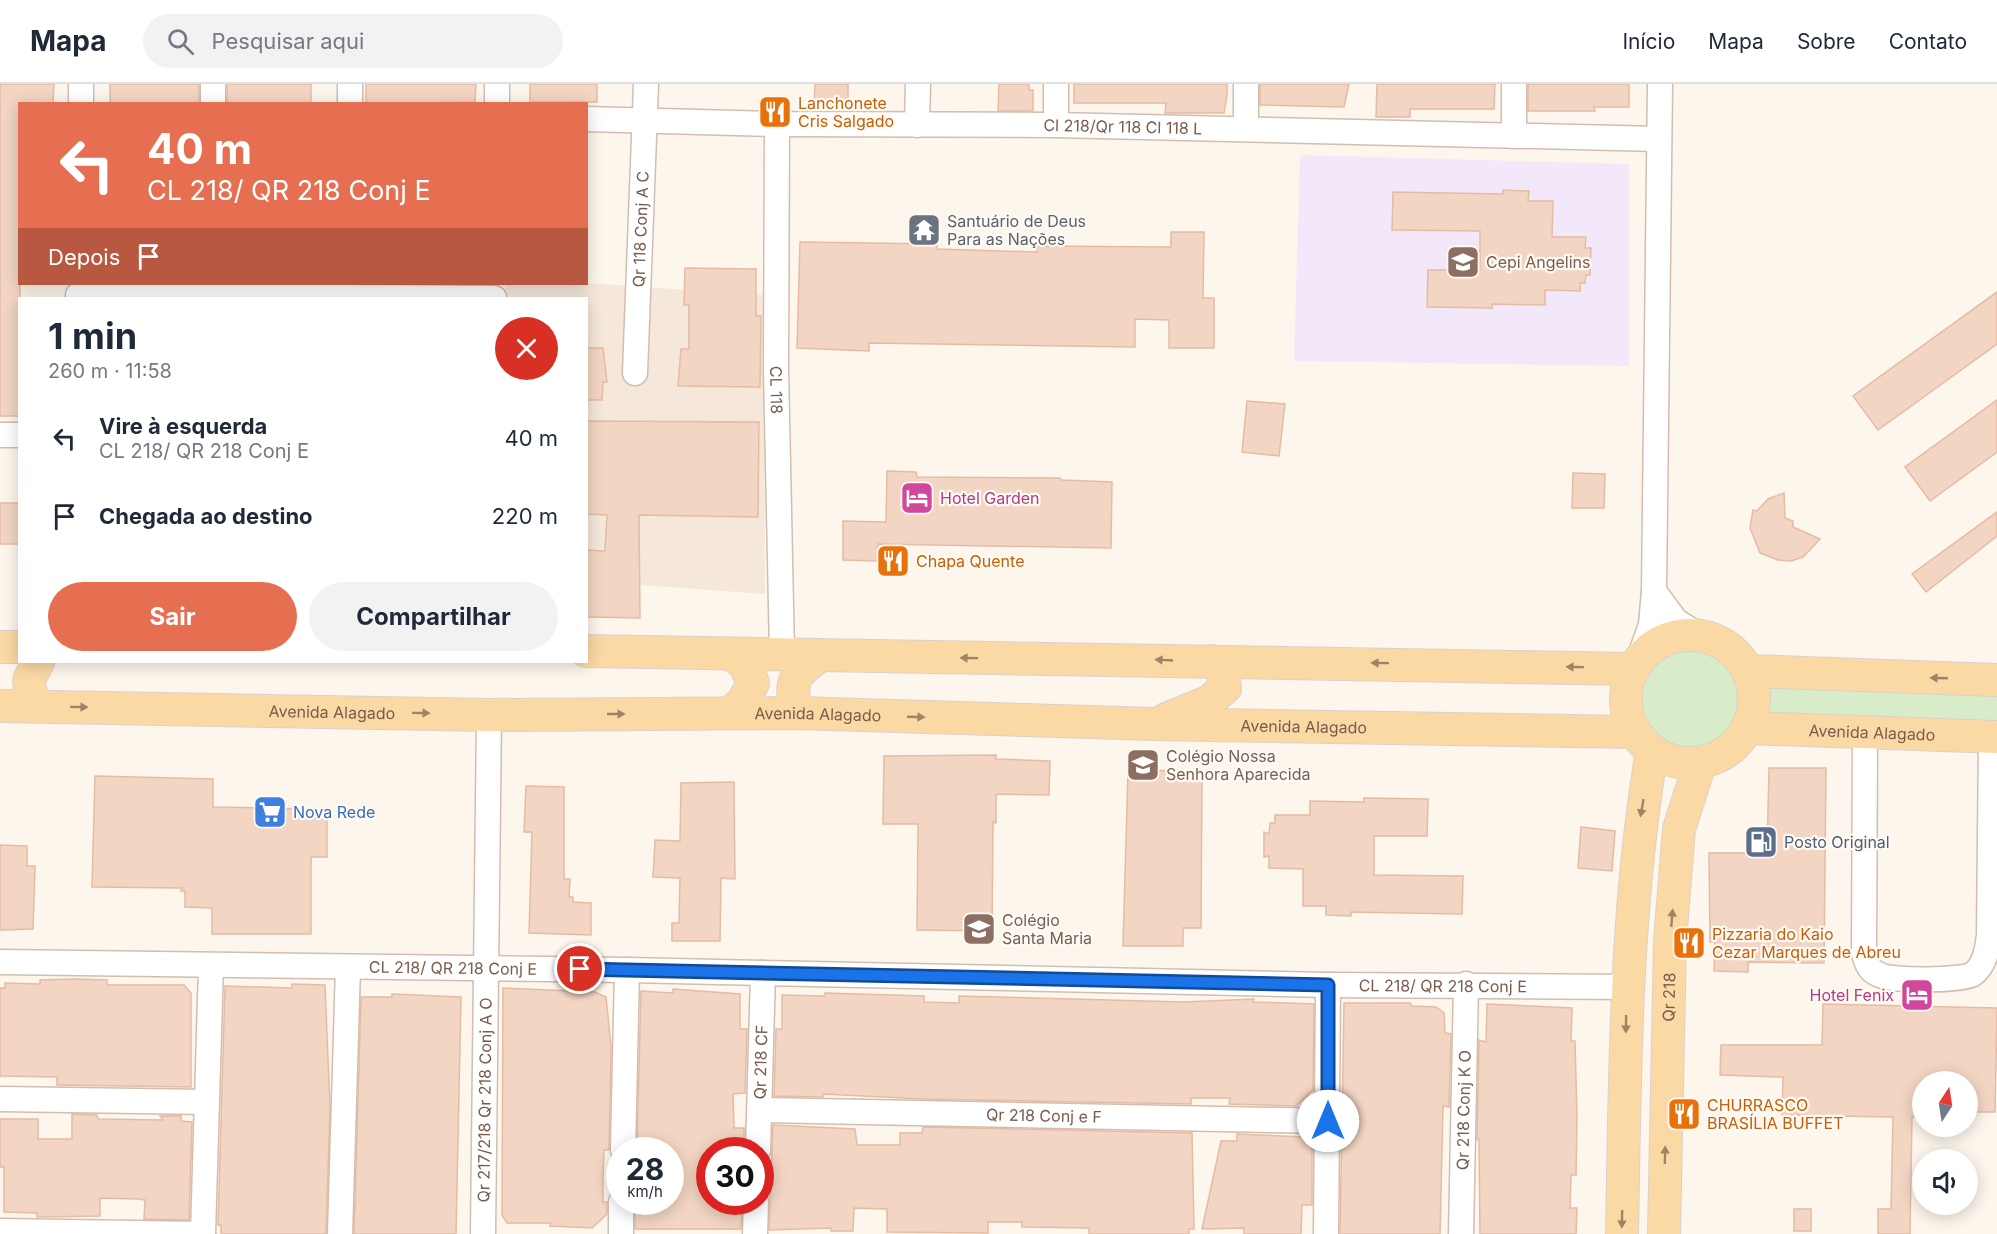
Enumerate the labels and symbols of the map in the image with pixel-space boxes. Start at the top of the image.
place label: Lanchonete Cris Salgado [798,93,894,131]
restaurant icon: Lanchonete Cris Salgado [757,94,793,130]
street label: Cl 218/Qr 118 Cl 118 L [1044,115,1203,138]
street label: Qr 118 Conj A C [628,170,653,288]
place label: Santuário de Deus Para as Nações [947,211,1086,249]
temple icon: Santuário de Deus Para as Nações [906,212,942,248]
school or university icon: Cepi Angelins [1445,244,1481,280]
place label: Cepi Angelins [1486,252,1590,272]
street label: CL 118 [766,366,787,414]
hotel icon: Hotel Garden [899,480,935,516]
place label: Hotel Garden [940,488,1040,508]
restaurant icon: Chapa Quente [875,543,911,579]
place label: Chapa Quente [916,551,1024,571]
one-way arrow [959,653,978,663]
one-way arrow [1154,655,1173,664]
one-way arrow [1370,658,1389,667]
one-way arrow [1565,663,1584,672]
one-way arrow [1929,673,1948,682]
street label: Avenida Alagado [268,701,395,723]
one-way arrow [70,702,89,712]
street label: Avenida Alagado [755,703,882,726]
one-way arrow [412,709,431,718]
one-way arrow [607,709,626,719]
one-way arrow [907,712,926,722]
street label: Avenida Alagado [1240,715,1367,738]
street label: Avenida Alagado [1808,720,1936,745]
place label: Colégio Nossa Senhora Aparecida [1166,746,1310,784]
school or university icon: Colégio Nossa Senhora Aparecida [1125,747,1161,783]
supermarket icon: Nova Rede [252,794,288,830]
one-way arrow [1637,799,1646,818]
place label: Nova Rede [293,802,375,822]
fuel station icon: Posto Original [1743,824,1779,860]
place label: Posto Original [1784,832,1890,852]
one-way arrow [1667,908,1677,927]
place label: Colégio Santa Maria [1002,910,1092,948]
school or university icon: Colégio Santa Maria [961,911,997,947]
place label: Pizzaria do Kaio Cezar Marques de Abreu [1712,924,1901,962]
restaurant icon: Pizzaria do Kaio Cezar Marques de Abreu [1671,925,1707,961]
pin [554,943,605,994]
street label: CL 218/ QR 218 Conj E [369,957,537,979]
street label: Qr 218 [1658,972,1679,1022]
street label: CL 218/ QR 218 Conj E [1359,975,1527,996]
hotel icon: Hotel Fenix [1899,977,1935,1013]
place label: Hotel Fenix [1810,985,1894,1005]
street label: Qr 217/218 Qr 218 Conj A O [473,997,496,1203]
one-way arrow [1621,1014,1631,1033]
street label: Qr 218 CF [749,1024,772,1100]
street label: Qr 218 Conj K O [1452,1050,1475,1170]
north arrow [1912,1071,1978,1137]
position arrow [1296,1089,1360,1153]
place label: CHURRASCO BRASÍLIA BUFFET [1707,1095,1843,1133]
restaurant icon: CHURRASCO BRASÍLIA BUFFET [1666,1096,1702,1132]
street label: Qr 218 Conj e F [986,1104,1102,1127]
speed limit sign: 30 [696,1137,774,1215]
one-way arrow [1661,1145,1670,1164]
one-way arrow [1618,1209,1627,1228]

